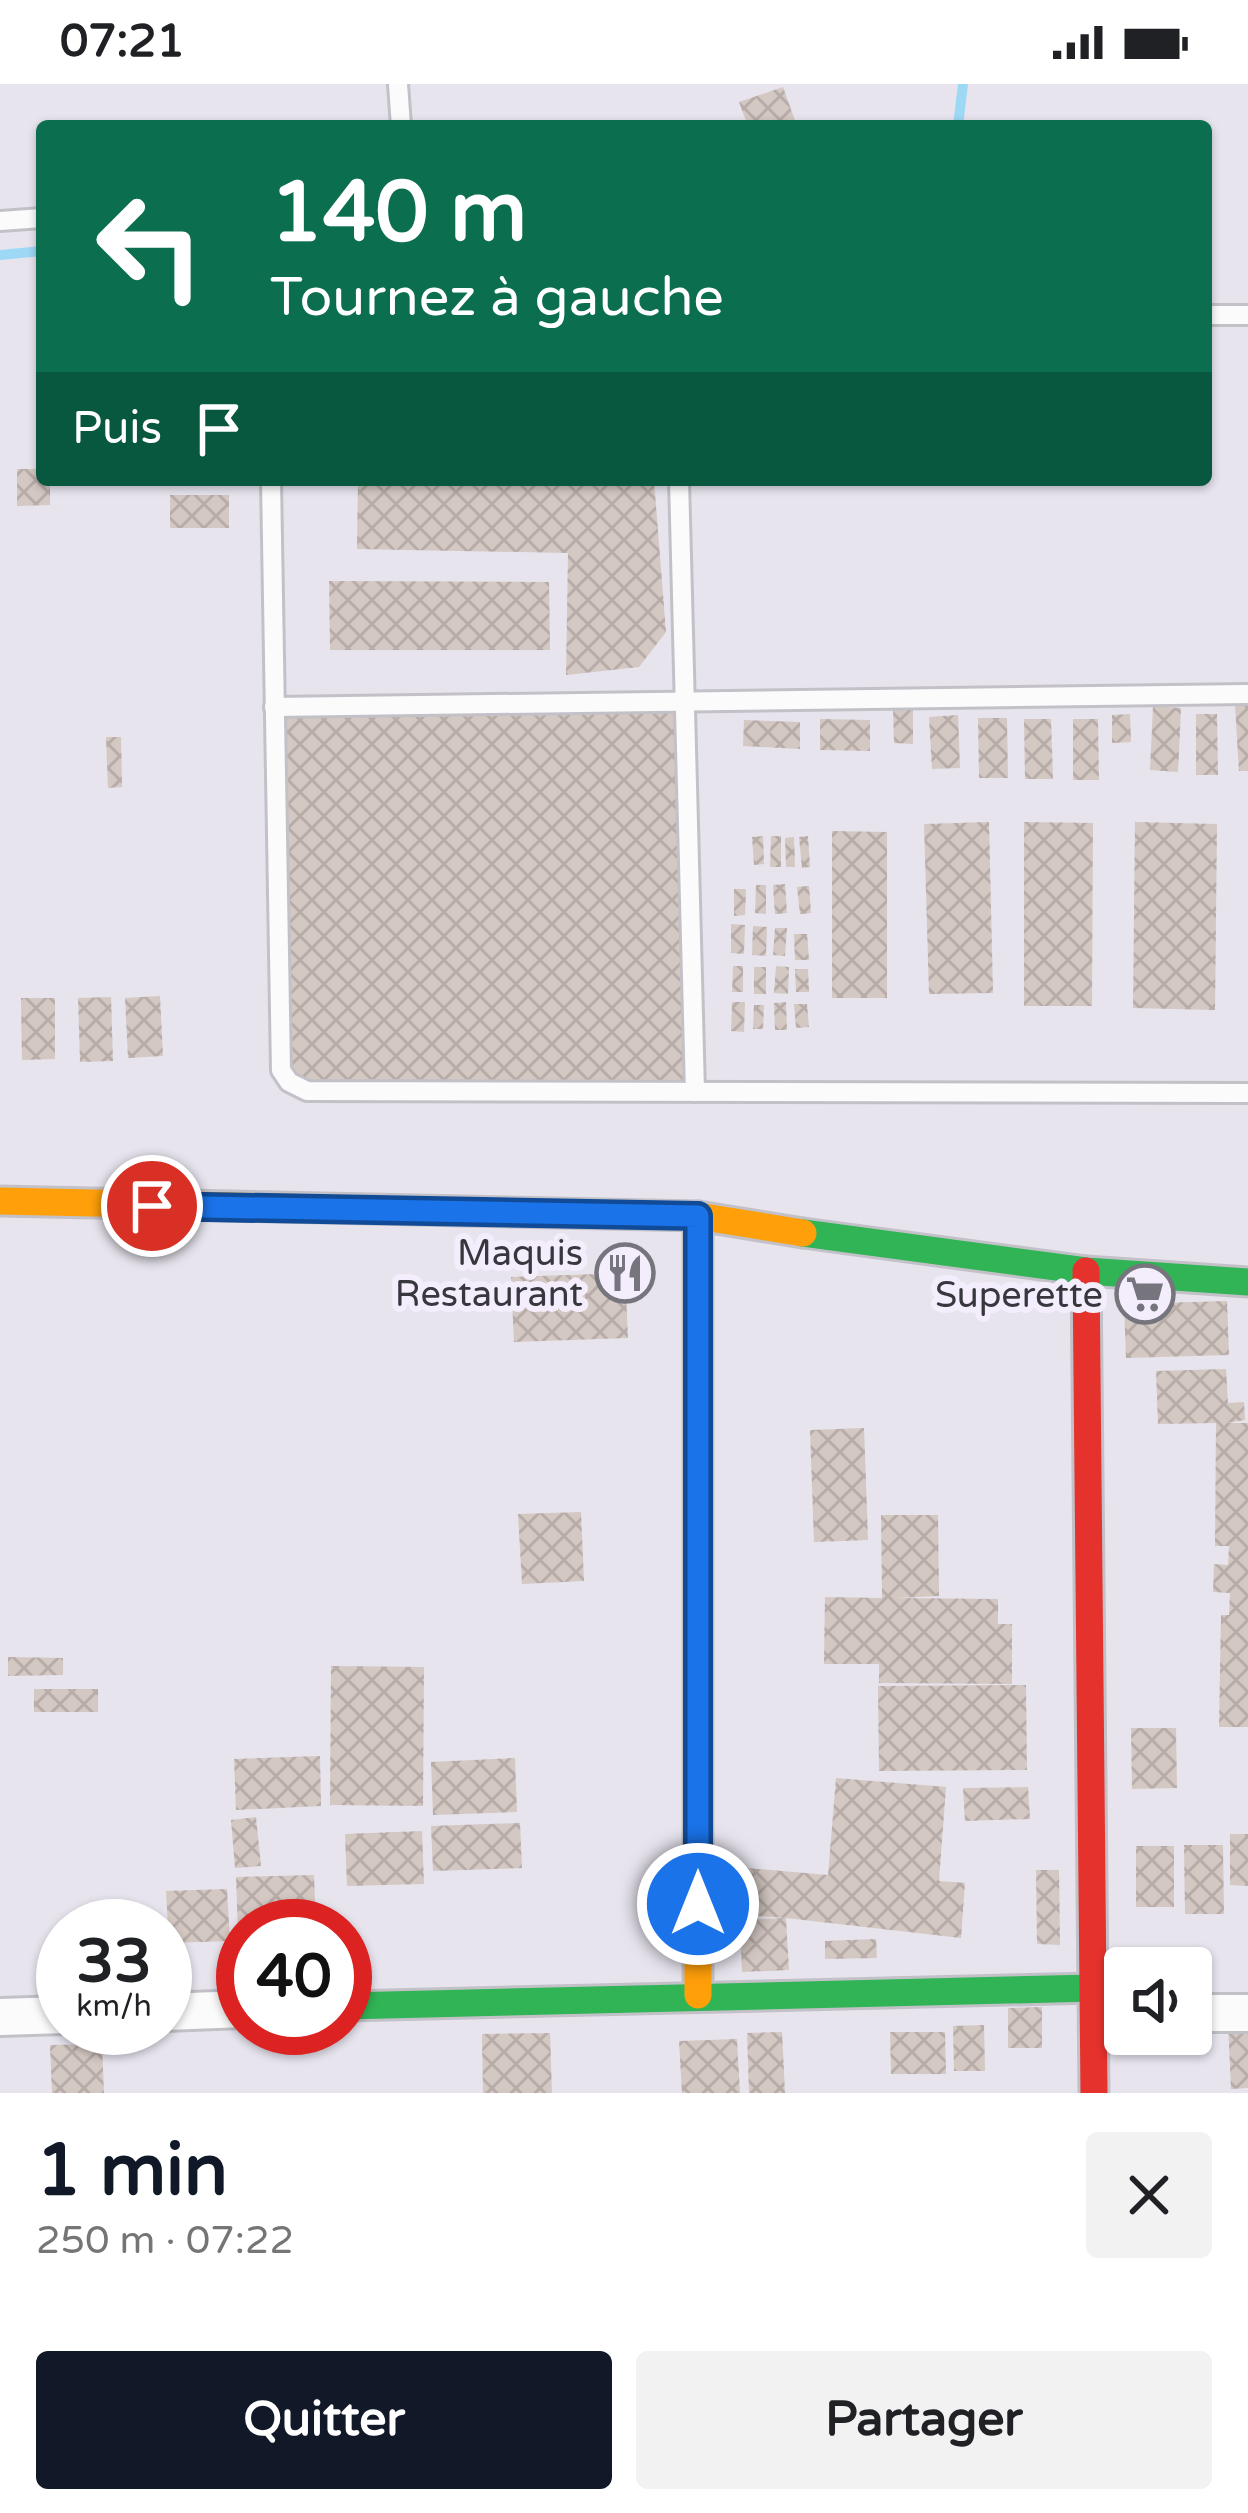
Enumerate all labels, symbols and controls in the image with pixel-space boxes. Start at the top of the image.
text: 07:21 [60,15,185,69]
text: 140 m [270,163,527,264]
icon: left [72,168,228,324]
text: Tournez à gauche [270,265,724,330]
icon: arrive [186,396,252,462]
text: Puis [72,402,162,456]
pin [101,1155,203,1257]
icon: arrive [119,1173,185,1239]
place label: Maquis Restaurant [395,1232,583,1316]
restaurant icon: Maquis Restaurant [594,1242,656,1304]
supermarket icon: Superette [1114,1263,1176,1325]
place label: Superette [935,1274,1103,1317]
position arrow [635,1841,761,1967]
speed limit sign: 40 [216,1899,372,2055]
text: 33 [76,1926,152,1998]
map controls [1104,1947,1212,2055]
button: sound [1104,1947,1212,2055]
text: km/h [76,1988,152,2025]
text: 1 min [36,2128,228,2215]
button: close [1086,2132,1212,2258]
text: 250 m · 07:22 [36,2217,294,2264]
button: Quitter [36,2351,612,2489]
button: Partager [636,2351,1212,2489]

